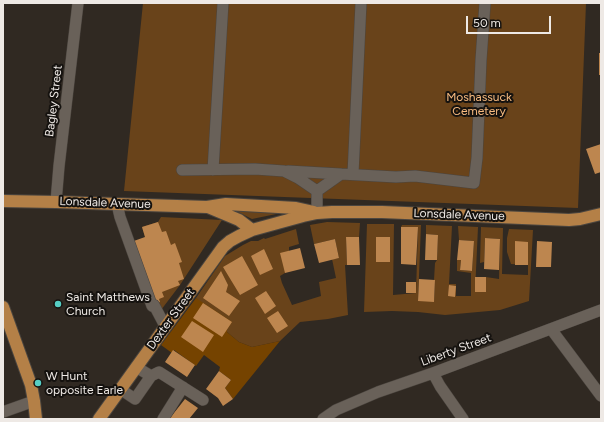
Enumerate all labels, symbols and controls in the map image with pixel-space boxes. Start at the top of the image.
scale bar [468,8,553,34]
text: 50 m [473,16,501,30]
street label: Bagley Street [42,64,66,138]
park label: Moshassuck Cemetery [446,90,512,118]
street label: Lonsdale Avenue [59,194,151,212]
street label: Lonsdale Avenue [413,206,505,224]
street label: Dexter Street [144,286,198,352]
place label: Saint Matthews Church [66,290,150,318]
marker: Saint Matthews Church [53,299,63,309]
street label: Liberty Street [419,331,493,369]
place label: W Hunt opposite Earle [46,369,123,397]
marker: W Hunt opposite Earle [33,378,43,388]

